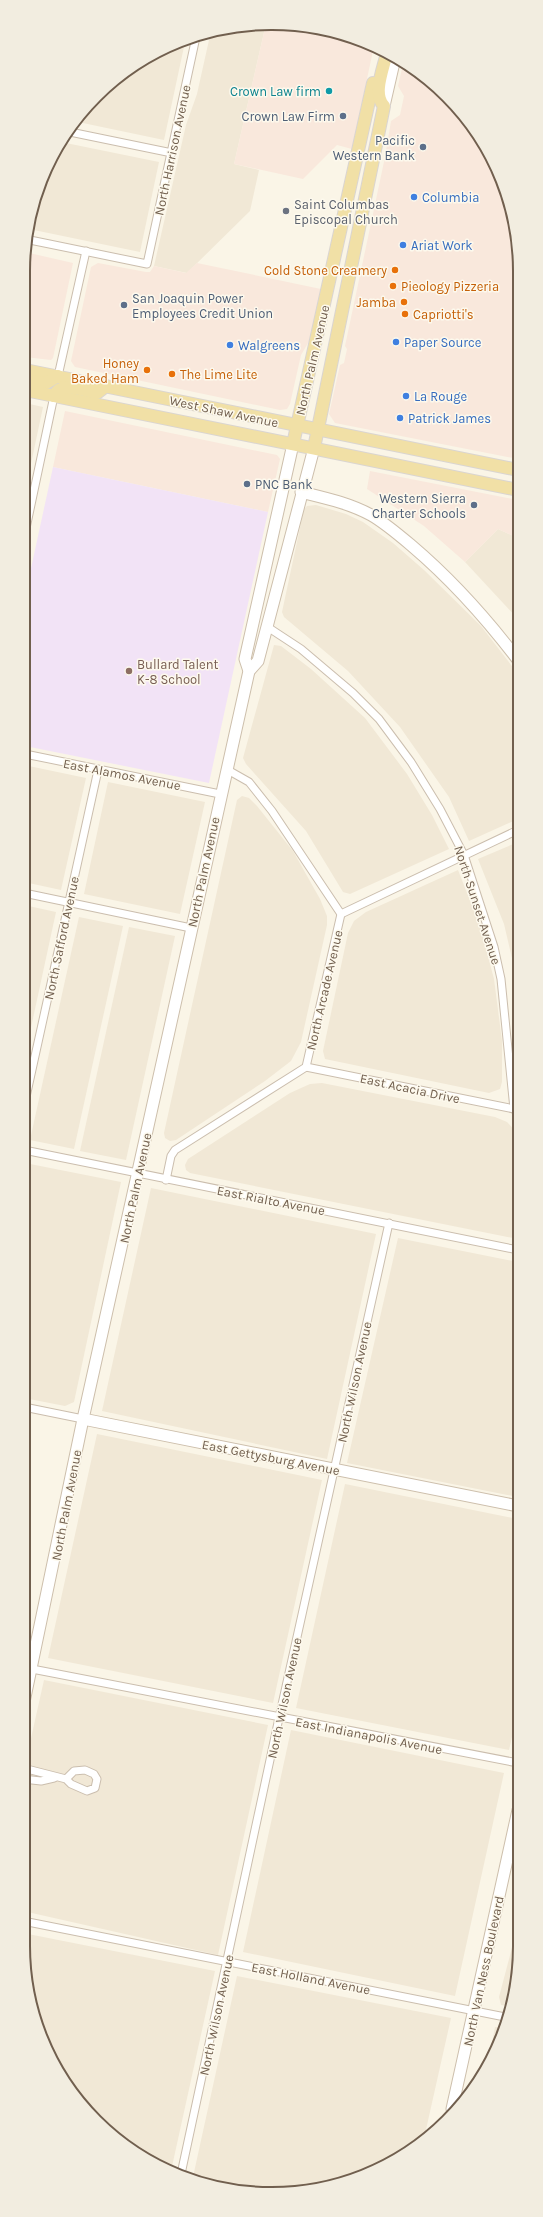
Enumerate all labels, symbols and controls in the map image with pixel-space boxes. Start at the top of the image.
street label: North Harrison Avenue [151,83,194,217]
place label: Crown Law firm [230,84,321,99]
marker: Crown Law firm [324,86,334,96]
place label: Crown Law Firm [242,109,335,124]
marker: Crown Law Firm [338,111,348,121]
place label: Pacific Western Bank [333,133,415,163]
marker: Pacific Western Bank [418,142,428,152]
place label: Columbia [422,190,479,205]
marker: Columbia [409,192,419,202]
place label: Saint Columbas Episcopal Church [294,197,398,227]
marker: Saint Columbas Episcopal Church [281,206,291,216]
place label: Ariat Work [411,238,473,253]
marker: Ariat Work [398,240,408,250]
place label: Cold Stone Creamery [264,263,387,278]
marker: Cold Stone Creamery [390,265,400,275]
place label: Pieology Pizzeria [401,279,499,294]
marker: Pieology Pizzeria [388,281,398,291]
place label: San Joaquin Power Employees Credit Union [132,291,273,321]
place label: Jamba [357,295,396,310]
marker: Jamba [399,297,409,307]
marker: San Joaquin Power Employees Credit Union [119,300,129,310]
street label: North Palm Avenue [293,303,333,417]
place label: Capriotti's [413,307,474,322]
marker: Capriotti's [400,309,410,319]
place label: Paper Source [404,335,482,350]
marker: Paper Source [391,337,401,347]
place label: Walgreens [238,338,300,353]
marker: Walgreens [225,340,235,350]
place label: Honey Baked Ham [71,356,139,386]
marker: Honey Baked Ham [142,365,152,375]
place label: The Lime Lite [180,367,258,382]
marker: The Lime Lite [167,369,177,379]
place label: La Rouge [414,389,468,404]
marker: La Rouge [401,391,411,401]
street label: West Shaw Avenue [168,393,280,430]
place label: Patrick James [408,411,491,426]
marker: Patrick James [395,413,405,423]
place label: PNC Bank [255,477,313,492]
marker: PNC Bank [242,479,252,489]
place label: Western Sierra Charter Schools [372,491,466,521]
marker: Western Sierra Charter Schools [469,500,479,510]
place label: Bullard Talent K-8 School [137,657,219,687]
marker: Bullard Talent K-8 School [124,666,134,676]
street label: East Alamos Avenue [62,756,182,793]
street label: North Palm Avenue [184,815,223,929]
street label: North Sunset Avenue [451,844,504,967]
street label: North Safford Avenue [41,875,82,1001]
street label: North Arcade Avenue [303,928,346,1052]
street label: East Acacia Drive [359,1071,462,1106]
street label: North Palm Avenue [116,1131,155,1245]
street label: East Rialto Avenue [216,1183,327,1218]
street label: North Wilson Avenue [334,1320,375,1444]
street label: East Gettysburg Avenue [201,1437,341,1478]
street label: North Palm Avenue [48,1448,85,1562]
street label: North Wilson Avenue [264,1636,305,1760]
street label: East Indianapolis Avenue [294,1714,444,1757]
street label: North Van Ness Boulevard [460,1895,507,2048]
street label: North Wilson Avenue [196,1953,237,2077]
street label: East Holland Avenue [250,1960,372,1997]

